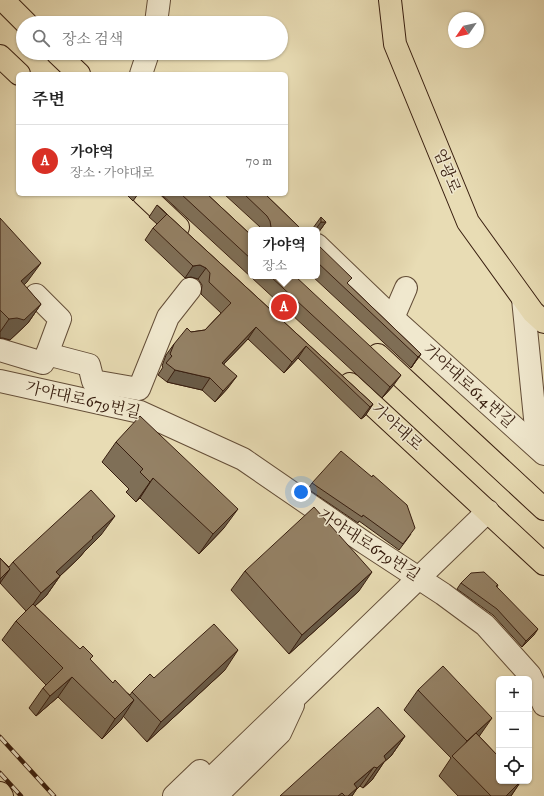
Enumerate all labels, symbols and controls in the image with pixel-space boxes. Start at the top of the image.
north arrow [448,12,484,48]
search box [16,16,288,60]
icon: search [30,27,52,49]
text: 장소 검색 [62,30,123,49]
text: 주변 [32,89,65,111]
text: 가야역 [70,143,113,162]
street label: 엄광로 [429,146,465,197]
text: A [41,153,49,169]
text: 70 m [246,153,272,169]
text: 장소 · 가야대로 [70,165,154,181]
popup [248,227,320,279]
text: 가야역 [262,236,306,255]
text: 장소 [262,258,287,274]
pin: A [271,292,297,322]
street label: 가야대로614번길 [419,340,519,432]
street label: 가야대로679번길 [24,377,142,423]
street label: 가야대로 [367,399,427,455]
your location [291,482,311,502]
street label: 가야대로679번길 [314,505,424,585]
map controls [496,676,532,784]
button: + [496,676,532,712]
button: − [496,712,532,748]
button: locate [496,748,532,784]

